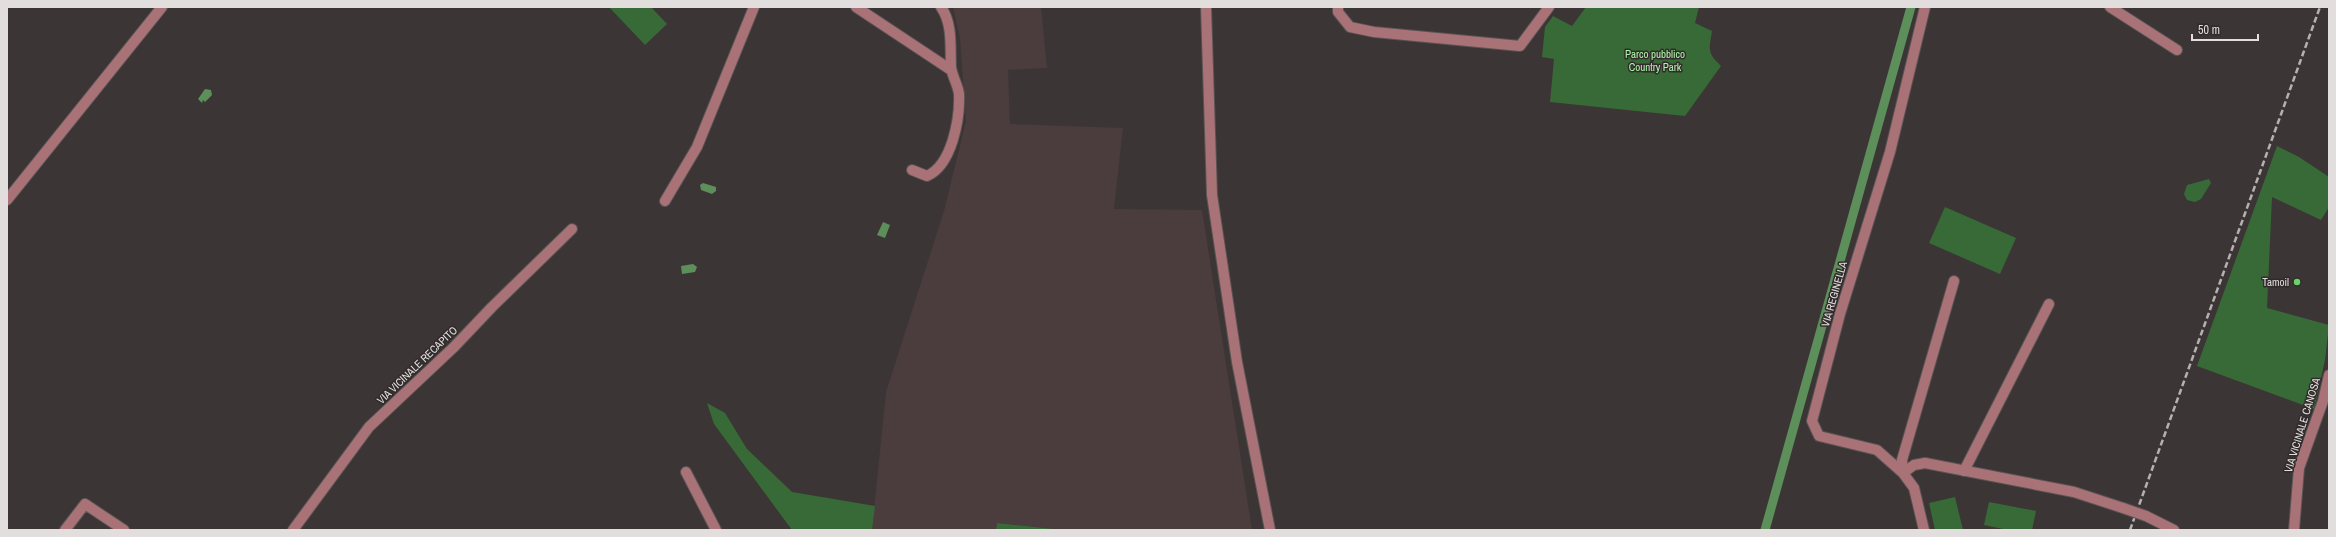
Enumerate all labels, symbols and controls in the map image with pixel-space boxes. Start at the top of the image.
scale bar [2192,16,2258,42]
text: 50 m [2198,22,2220,38]
park label: Parco pubblico Country Park [1625,47,1685,74]
street label: VIA REGINELLA [1818,259,1850,328]
place label: Tamoil [2262,275,2289,289]
marker: Tamoil [2292,277,2302,287]
street label: VIA VICINALE RECAPITO [374,323,460,407]
street label: VIA VICINALE CANOSA [2281,375,2323,474]

